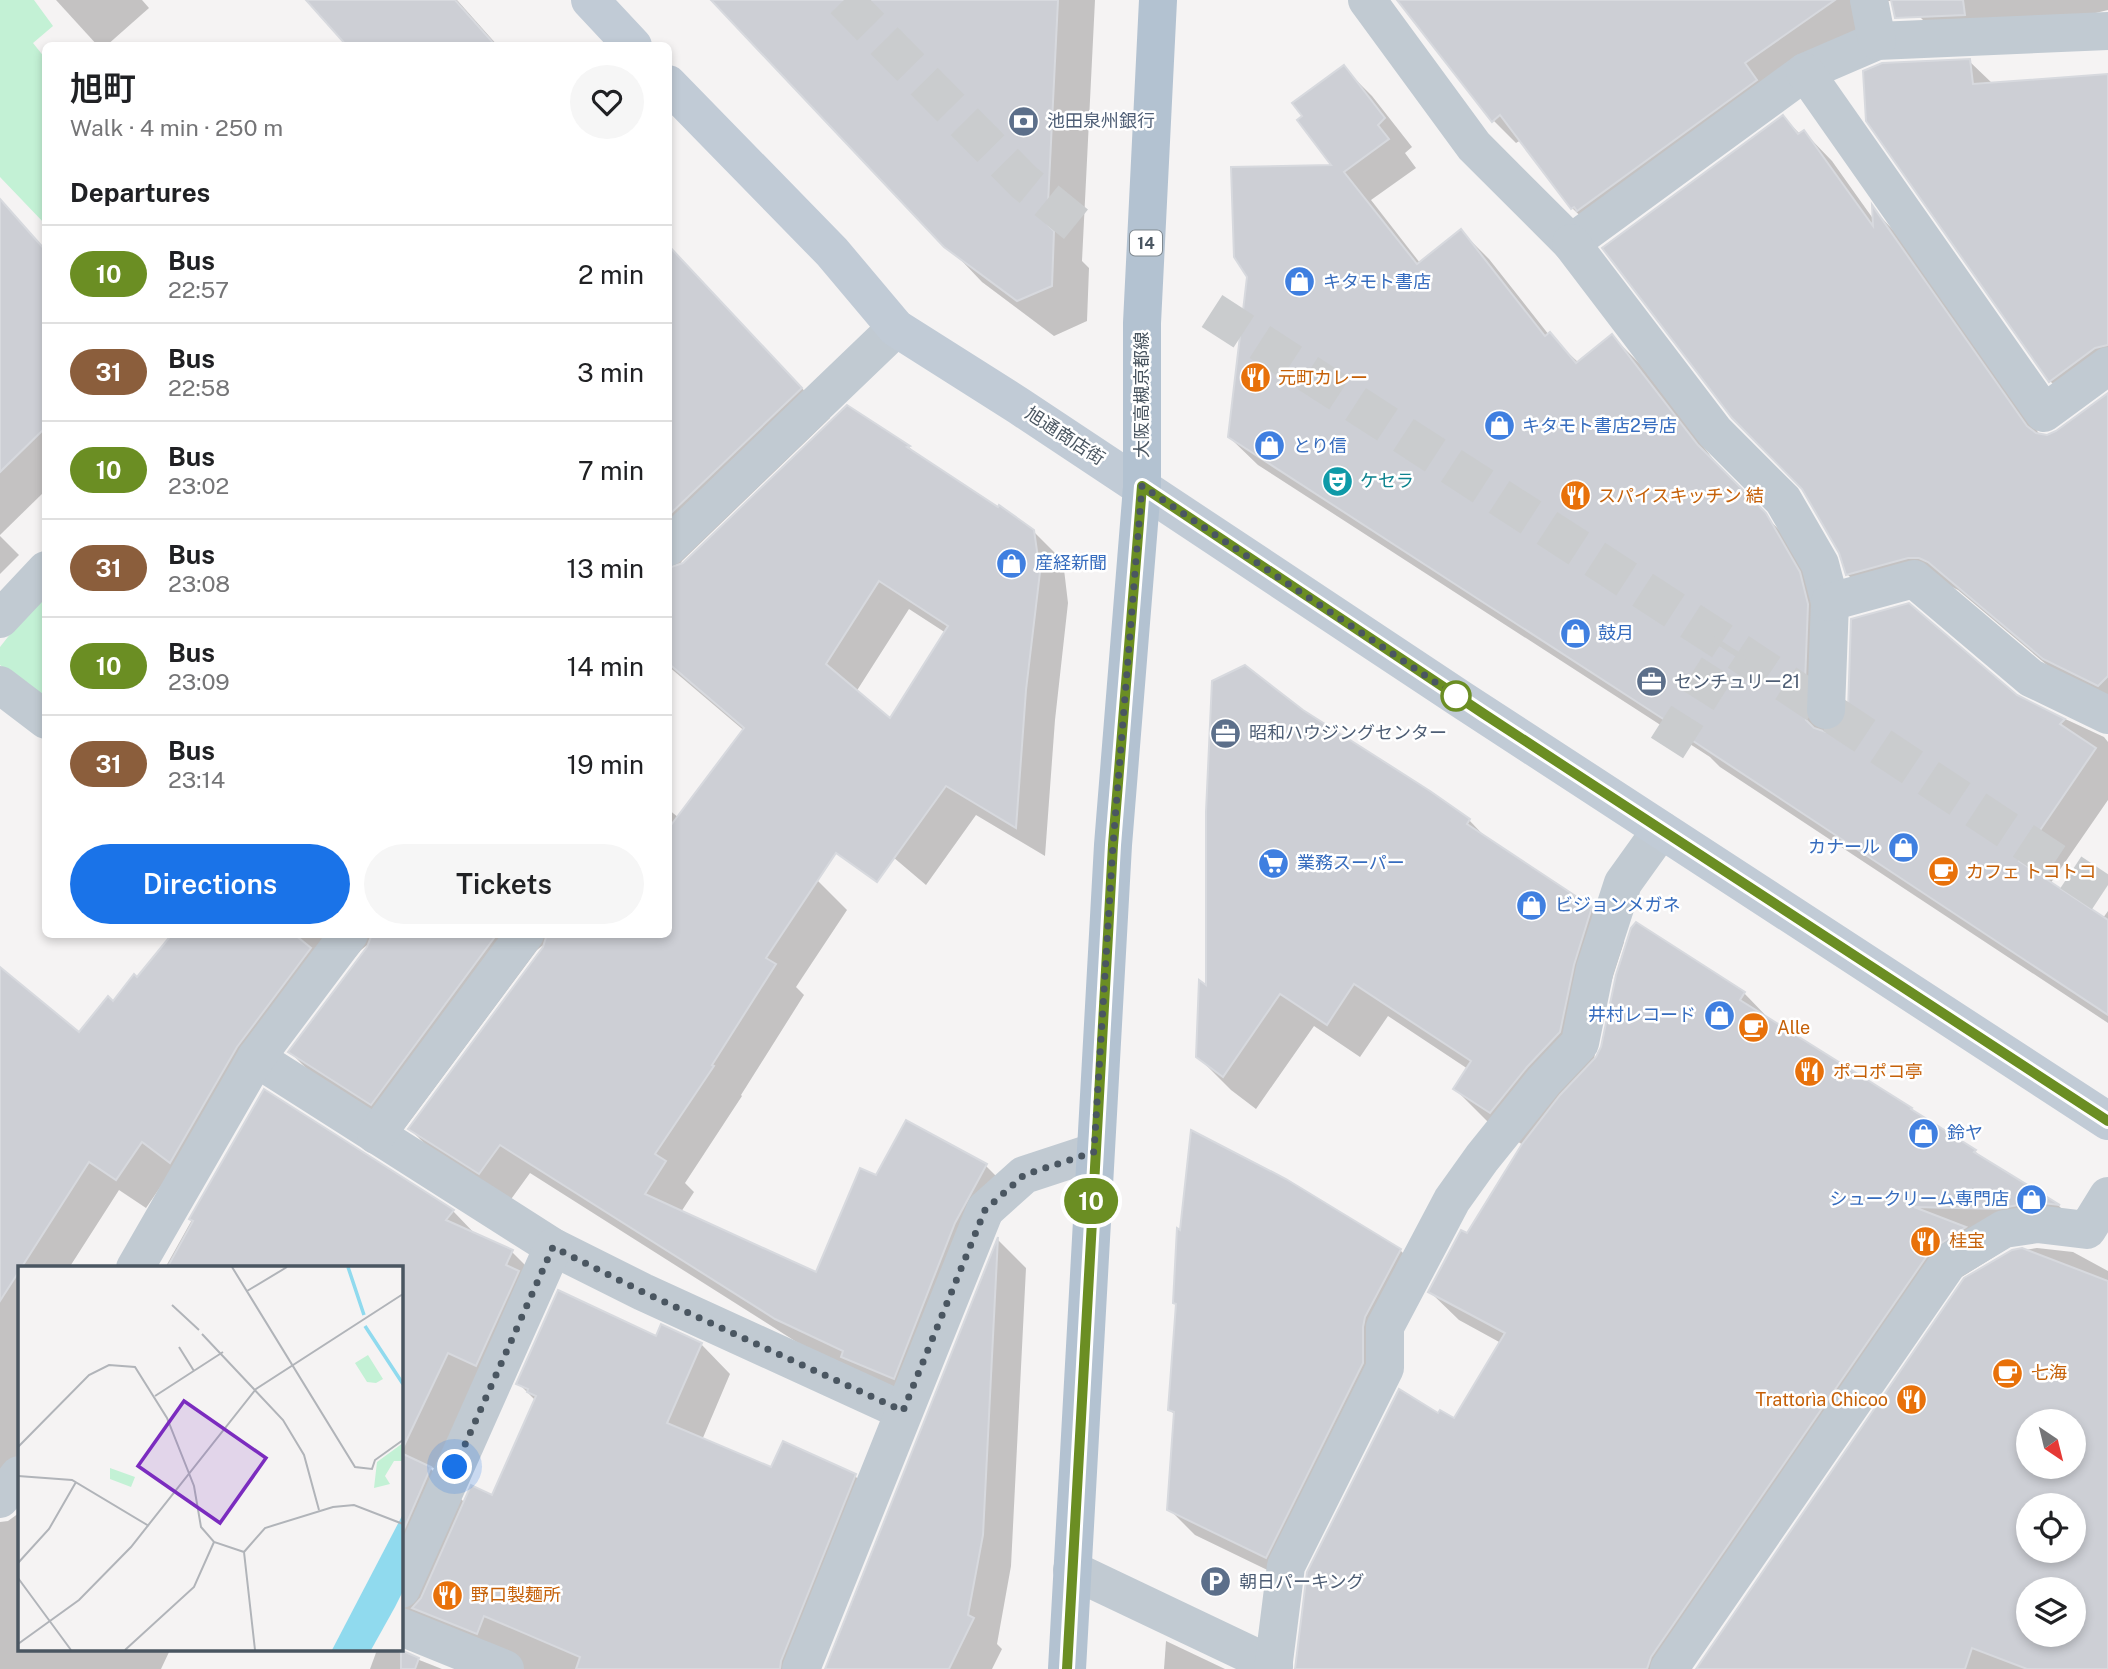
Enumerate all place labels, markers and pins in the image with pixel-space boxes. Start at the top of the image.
bank icon: 池田泉州銀行 [1007,104,1041,138]
place label: 池田泉州銀行 [1047,110,1155,131]
shop icon: キタモト書店 [1283,265,1317,299]
place label: キタモト書店 [1323,271,1431,292]
restaurant icon: 元町カレー [1238,361,1272,395]
place label: 元町カレー [1278,367,1368,388]
shop icon: キタモト書店2号店 [1482,409,1516,443]
place label: キタモト書店2号店 [1522,415,1677,436]
shop icon: とり信 [1253,429,1287,463]
place label: とり信 [1293,435,1347,456]
theatre icon: ケセラ [1320,464,1354,498]
place label: ケセラ [1360,470,1414,491]
restaurant icon: スパイスキッチン 結 [1558,479,1592,513]
place label: スパイスキッチン 結 [1598,485,1764,506]
shop icon: 産経新聞 [995,546,1029,580]
place label: 産経新聞 [1035,552,1107,573]
shop icon: 鼓月 [1558,616,1592,650]
place label: 鼓月 [1598,622,1634,643]
office icon: センチュリー21 [1634,665,1668,699]
place label: センチュリー21 [1674,671,1800,692]
unlabelled marker [1441,681,1471,711]
office icon: 昭和ハウジングセンター [1209,716,1243,750]
place label: 昭和ハウジングセンター [1249,722,1447,743]
shop icon: カナール [1886,830,1920,864]
place label: カナール [1808,836,1880,857]
supermarket icon: 業務スーパー [1257,846,1291,880]
place label: 業務スーパー [1297,852,1405,873]
cafe icon: カフェ トコトコ [1926,855,1960,889]
place label: カフェ トコトコ [1966,861,2096,882]
shop icon: ビジョンメガネ [1515,888,1549,922]
place label: ビジョンメガネ [1555,894,1680,915]
shop icon: 井村レコード [1702,998,1736,1032]
place label: 井村レコード [1588,1004,1696,1025]
cafe icon: Alle [1737,1011,1771,1045]
place label: Alle [1777,1017,1810,1038]
restaurant icon: ポコポコ亭 [1793,1055,1827,1089]
place label: ポコポコ亭 [1833,1061,1923,1082]
shop icon: 鈴ヤ [1907,1116,1941,1150]
place label: 鈴ヤ [1947,1122,1983,1143]
shop icon: シュークリーム専門店 [2015,1182,2049,1216]
place label: シュークリーム専門店 [1830,1188,2009,1209]
restaurant icon: 桂宝 [1909,1224,1943,1258]
place label: 桂宝 [1949,1230,1985,1251]
cafe icon: 七海 [1991,1356,2025,1390]
place label: 七海 [2031,1362,2067,1383]
restaurant icon: Trattorìa Chicoo [1894,1383,1928,1417]
place label: Trattorìa Chicoo [1756,1389,1888,1410]
parking icon: 朝日パーキング [1199,1565,1233,1599]
place label: 朝日パーキング [1239,1571,1364,1592]
restaurant icon: 野口製麺所 [431,1578,465,1612]
place label: 野口製麺所 [471,1584,561,1605]

